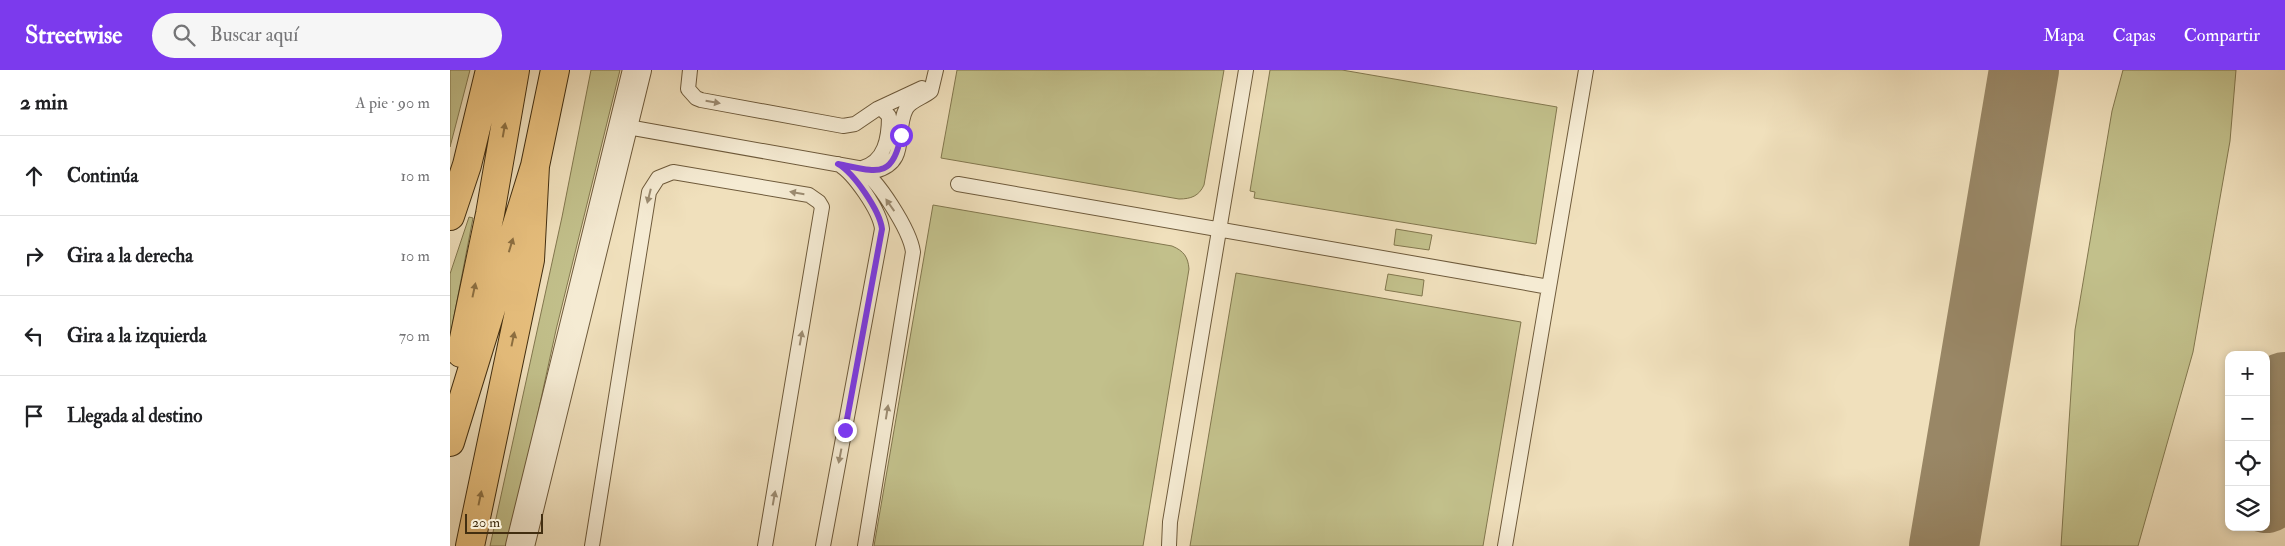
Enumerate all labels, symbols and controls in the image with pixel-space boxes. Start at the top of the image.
search box [152,13,502,58]
text: Streetwise [25,20,122,51]
icon: search [170,21,198,49]
text: Buscar aquí [210,23,298,47]
text: Mapa [2043,24,2085,47]
text: Capas [2113,24,2156,47]
text: Compartir [2184,24,2260,47]
text: 2 min [20,89,68,116]
text: A pie · 90 m [356,93,430,113]
one-way arrow [705,98,721,106]
one-way arrow [501,122,509,138]
route start [890,124,913,147]
icon: ahead [20,162,48,190]
text: Continúa [67,164,138,188]
text: 10 m [400,166,430,186]
one-way arrow [645,188,653,203]
one-way arrow [788,189,804,197]
one-way arrow [885,198,895,212]
one-way arrow [507,237,515,252]
icon: right [20,242,48,270]
text: Gira a la derecha [67,244,193,268]
text: 10 m [400,246,430,266]
one-way arrow [470,282,478,297]
icon: left [20,322,48,350]
text: Gira a la izquierda [67,324,206,348]
text: 70 m [399,326,430,346]
one-way arrow [797,329,805,345]
one-way arrow [509,332,517,347]
map controls [2225,351,2270,531]
button: + [2225,351,2270,396]
button: − [2225,396,2270,441]
icon: arrive [20,402,48,430]
one-way arrow [884,403,892,419]
text: Llegada al destino [67,404,202,428]
route end [834,419,857,442]
button: locate [2225,441,2270,486]
one-way arrow [836,448,844,464]
button: layers [2225,486,2270,531]
one-way arrow [770,490,778,506]
one-way arrow [476,491,484,506]
scale bar [465,511,542,534]
text: 20 m [472,514,500,531]

